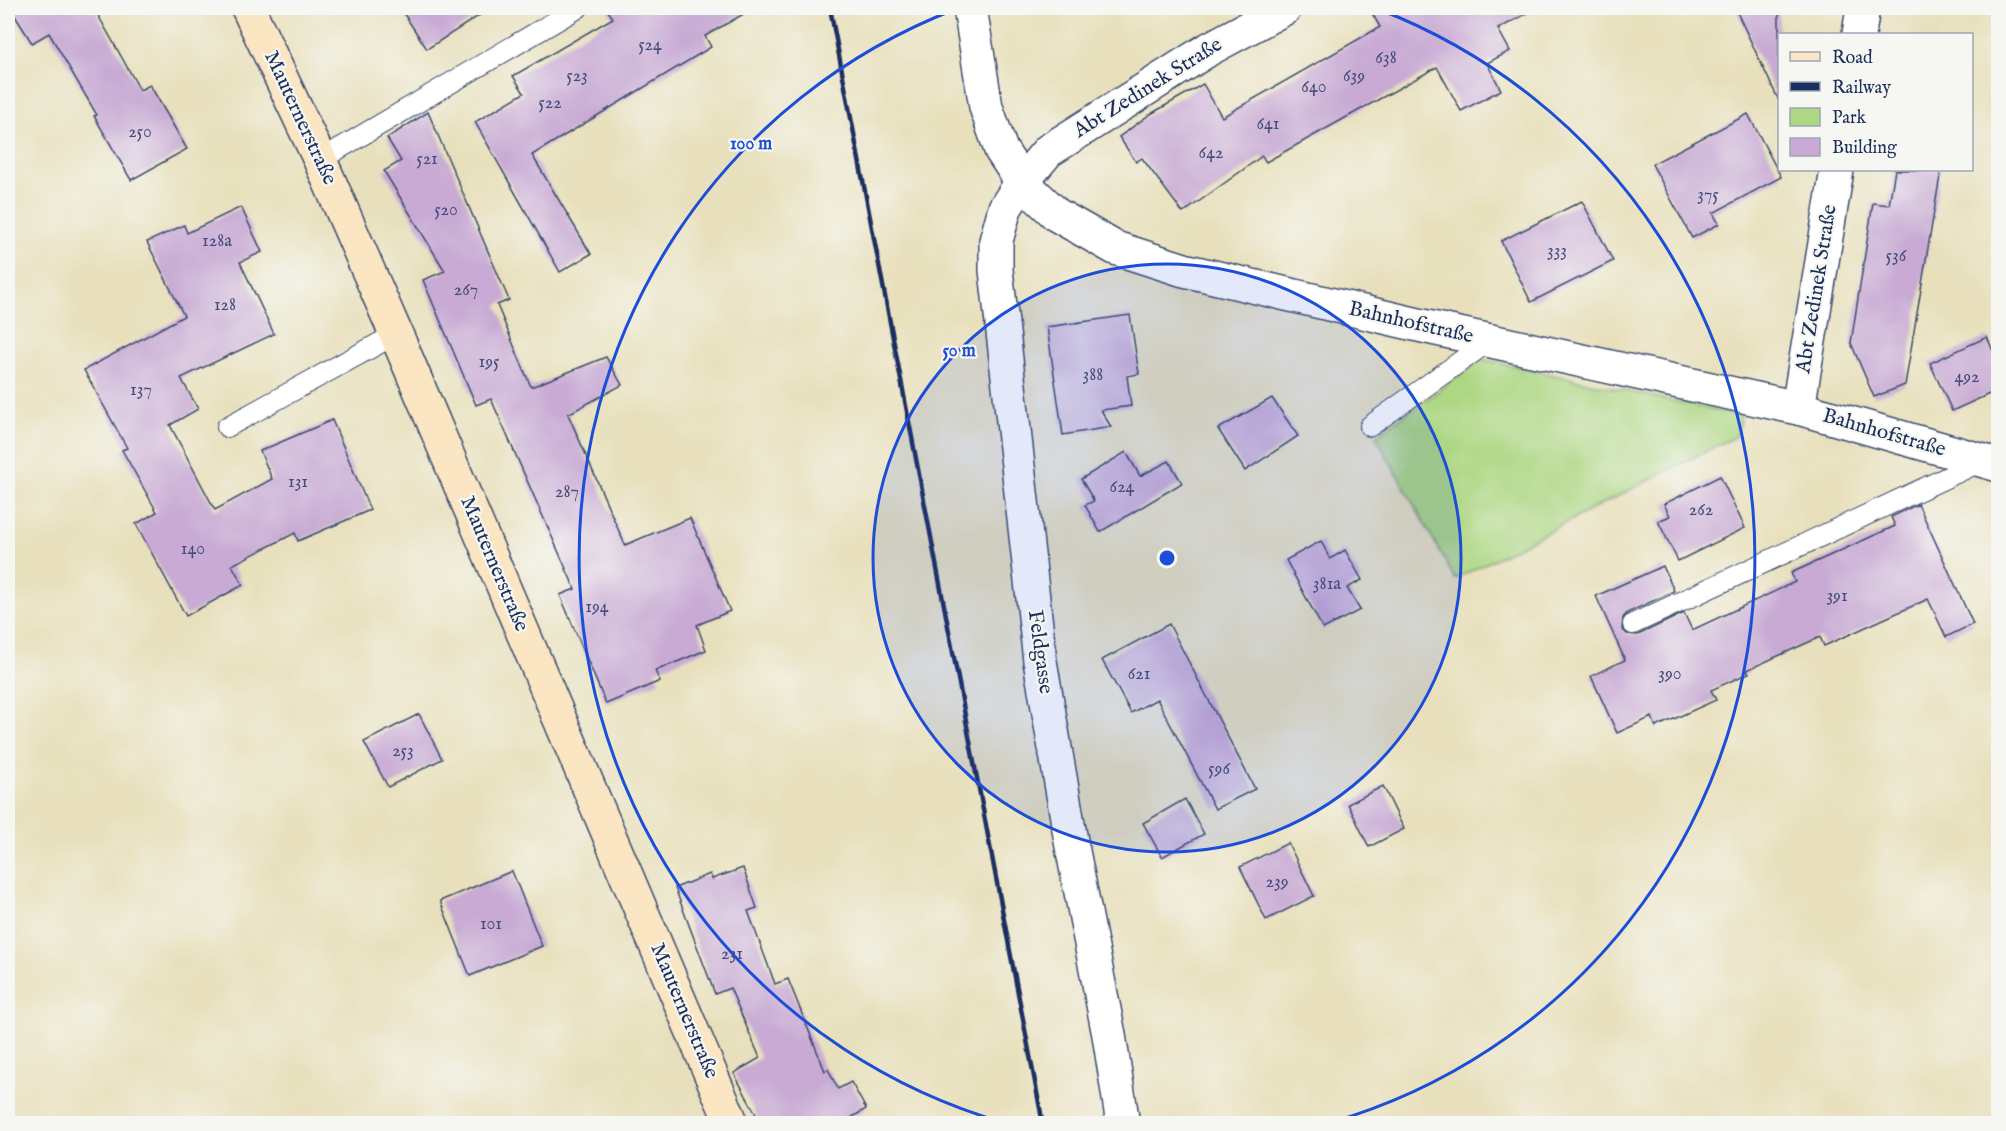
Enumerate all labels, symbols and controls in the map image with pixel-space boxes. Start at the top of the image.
street label: Abt Zedinek Straße [1068,31,1228,145]
legend [1778,33,1973,171]
house number: 524 [638,34,662,57]
street label: Mauternerstraße [257,47,343,190]
house number: 638 [1375,47,1397,70]
text: Road [1832,47,1873,70]
house number: 523 [566,65,588,88]
house number: 639 [1343,65,1365,88]
house number: 640 [1301,76,1327,99]
text: Railway [1832,77,1891,100]
house number: 522 [538,92,562,115]
text: Park [1832,107,1867,130]
house number: 641 [1256,113,1280,136]
house number: 250 [128,121,152,144]
text: 100 m [730,133,772,156]
text: Building [1832,137,1897,160]
house number: 642 [1199,142,1223,165]
house number: 521 [416,148,438,171]
house number: 375 [1697,184,1719,207]
house number: 520 [434,199,458,222]
street label: Abt Zedinek Straße [1790,202,1844,376]
house number: 128a [202,230,232,253]
house number: 333 [1547,240,1567,263]
house number: 536 [1886,245,1907,268]
house number: 267 [454,279,478,302]
house number: 128 [214,294,236,317]
street label: Bahnhofstraße [1346,296,1476,351]
text: 50 m [942,340,976,363]
house number: 195 [478,351,500,374]
house number: 388 [1083,364,1103,387]
house number: 492 [1954,366,1980,389]
house number: 137 [130,379,152,402]
street label: Bahnhofstraße [1819,403,1949,464]
house number: 131 [288,471,308,494]
house number: 624 [1110,476,1135,499]
house number: 287 [555,481,579,504]
street label: Mauternerstraße [453,492,535,636]
house number: 262 [1689,499,1713,522]
house number: 140 [181,538,205,561]
centre of rings [1157,548,1177,568]
house number: 381a [1313,573,1341,596]
house number: 391 [1826,585,1848,608]
house number: 194 [585,596,609,619]
street label: Feldgasse [1021,608,1059,696]
house number: 621 [1128,663,1150,686]
house number: 390 [1658,663,1682,686]
house number: 253 [392,740,414,763]
house number: 596 [1208,758,1230,781]
house number: 239 [1265,871,1289,894]
house number: 101 [480,913,502,936]
street label: Mauternerstraße [643,939,725,1083]
house number: 231 [721,943,743,966]

